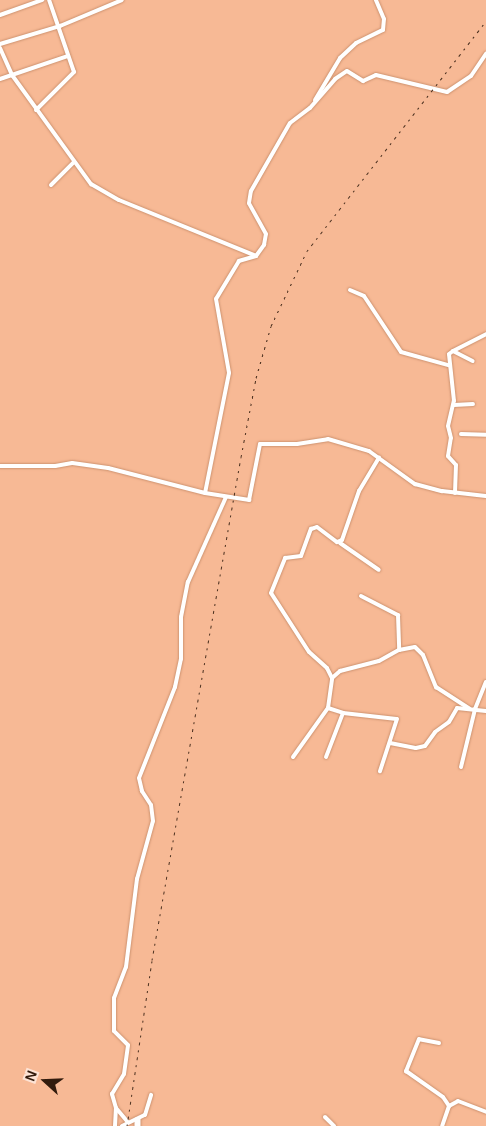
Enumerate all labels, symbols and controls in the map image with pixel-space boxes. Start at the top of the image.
north arrow [20,1056,70,1106]
text: N [22,1068,40,1083]

